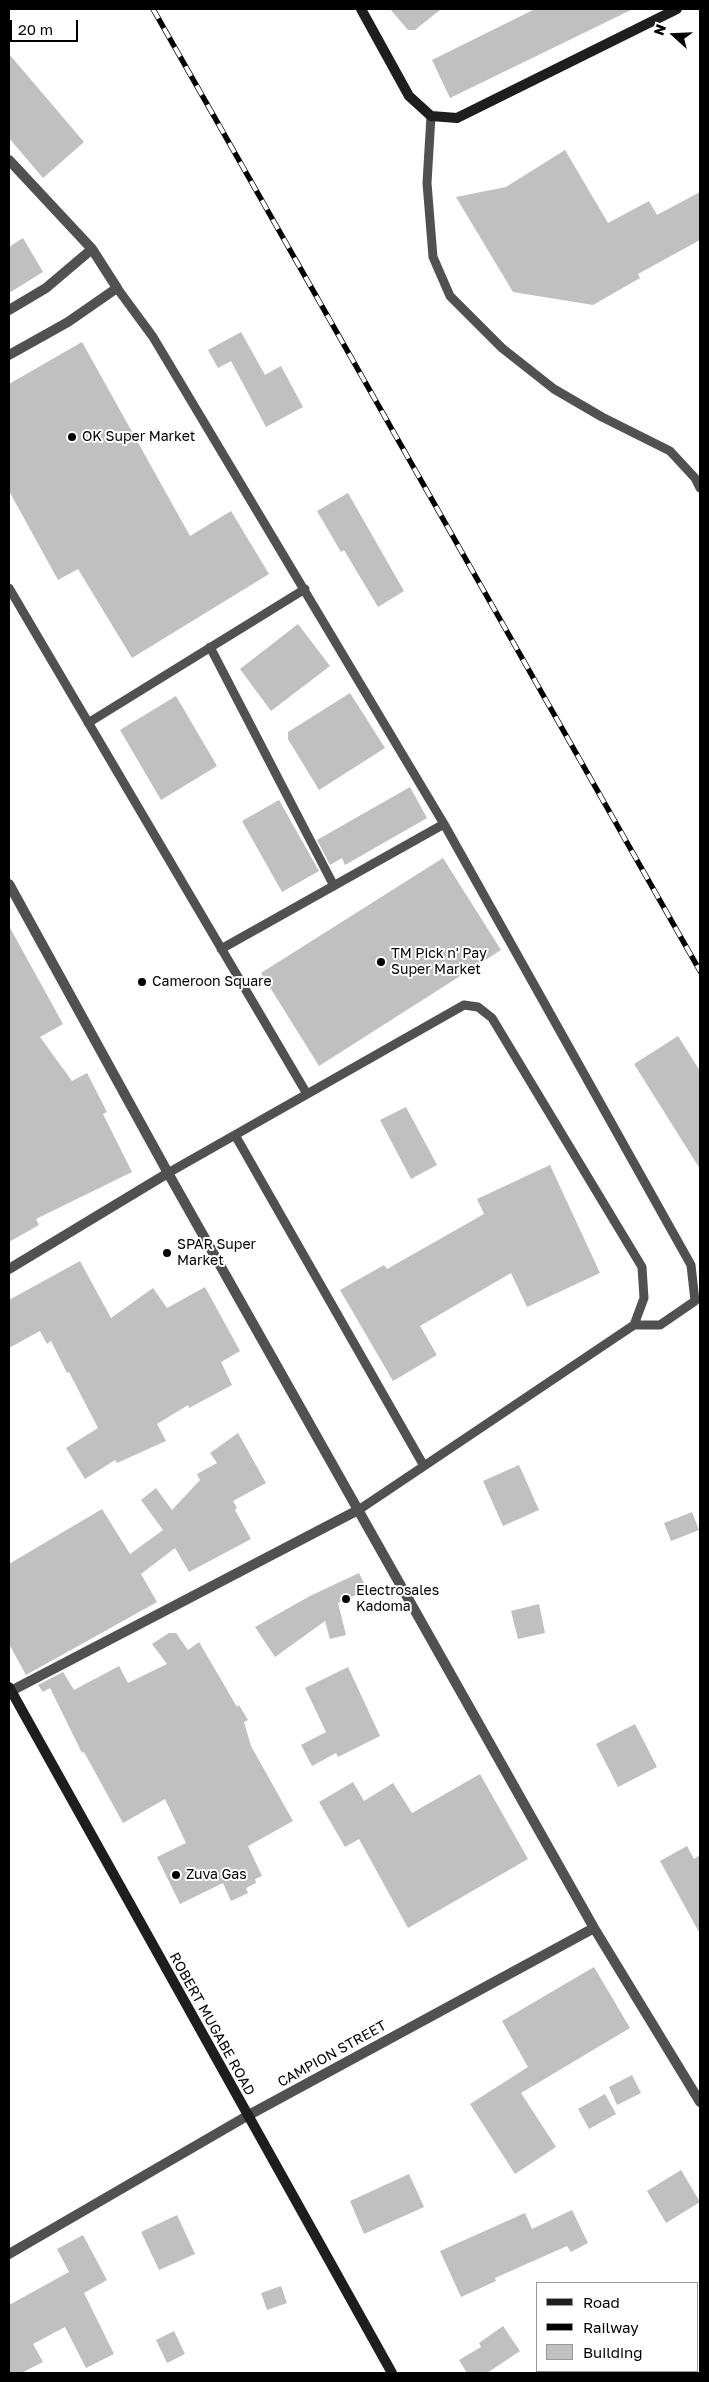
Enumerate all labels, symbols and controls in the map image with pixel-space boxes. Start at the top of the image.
scale bar [12,10,80,42]
north arrow [649,10,699,60]
text: 20 m [18,20,53,38]
text: N [650,22,669,38]
place label: OK Super Market [82,429,195,445]
marker: OK Super Market [66,431,78,443]
place label: TM Pick n' Pay Super Market [391,946,487,979]
marker: TM Pick n' Pay Super Market [375,956,387,968]
place label: Cameroon Square [152,974,272,990]
marker: Cameroon Square [136,976,148,988]
place label: SPAR Super Market [177,1237,256,1270]
marker: SPAR Super Market [161,1247,173,1259]
place label: Electrosales Kadoma [356,1583,439,1615]
marker: Electrosales Kadoma [340,1593,352,1605]
place label: Zuva Gas [186,1867,247,1883]
marker: Zuva Gas [170,1869,182,1881]
street label: ROBERT MUGABE ROAD [166,1950,258,2098]
street label: CAMPION STREET [275,2017,389,2091]
legend [536,2282,699,2372]
text: Road [583,2293,620,2311]
text: Railway [583,2318,639,2336]
text: Building [583,2343,643,2361]

